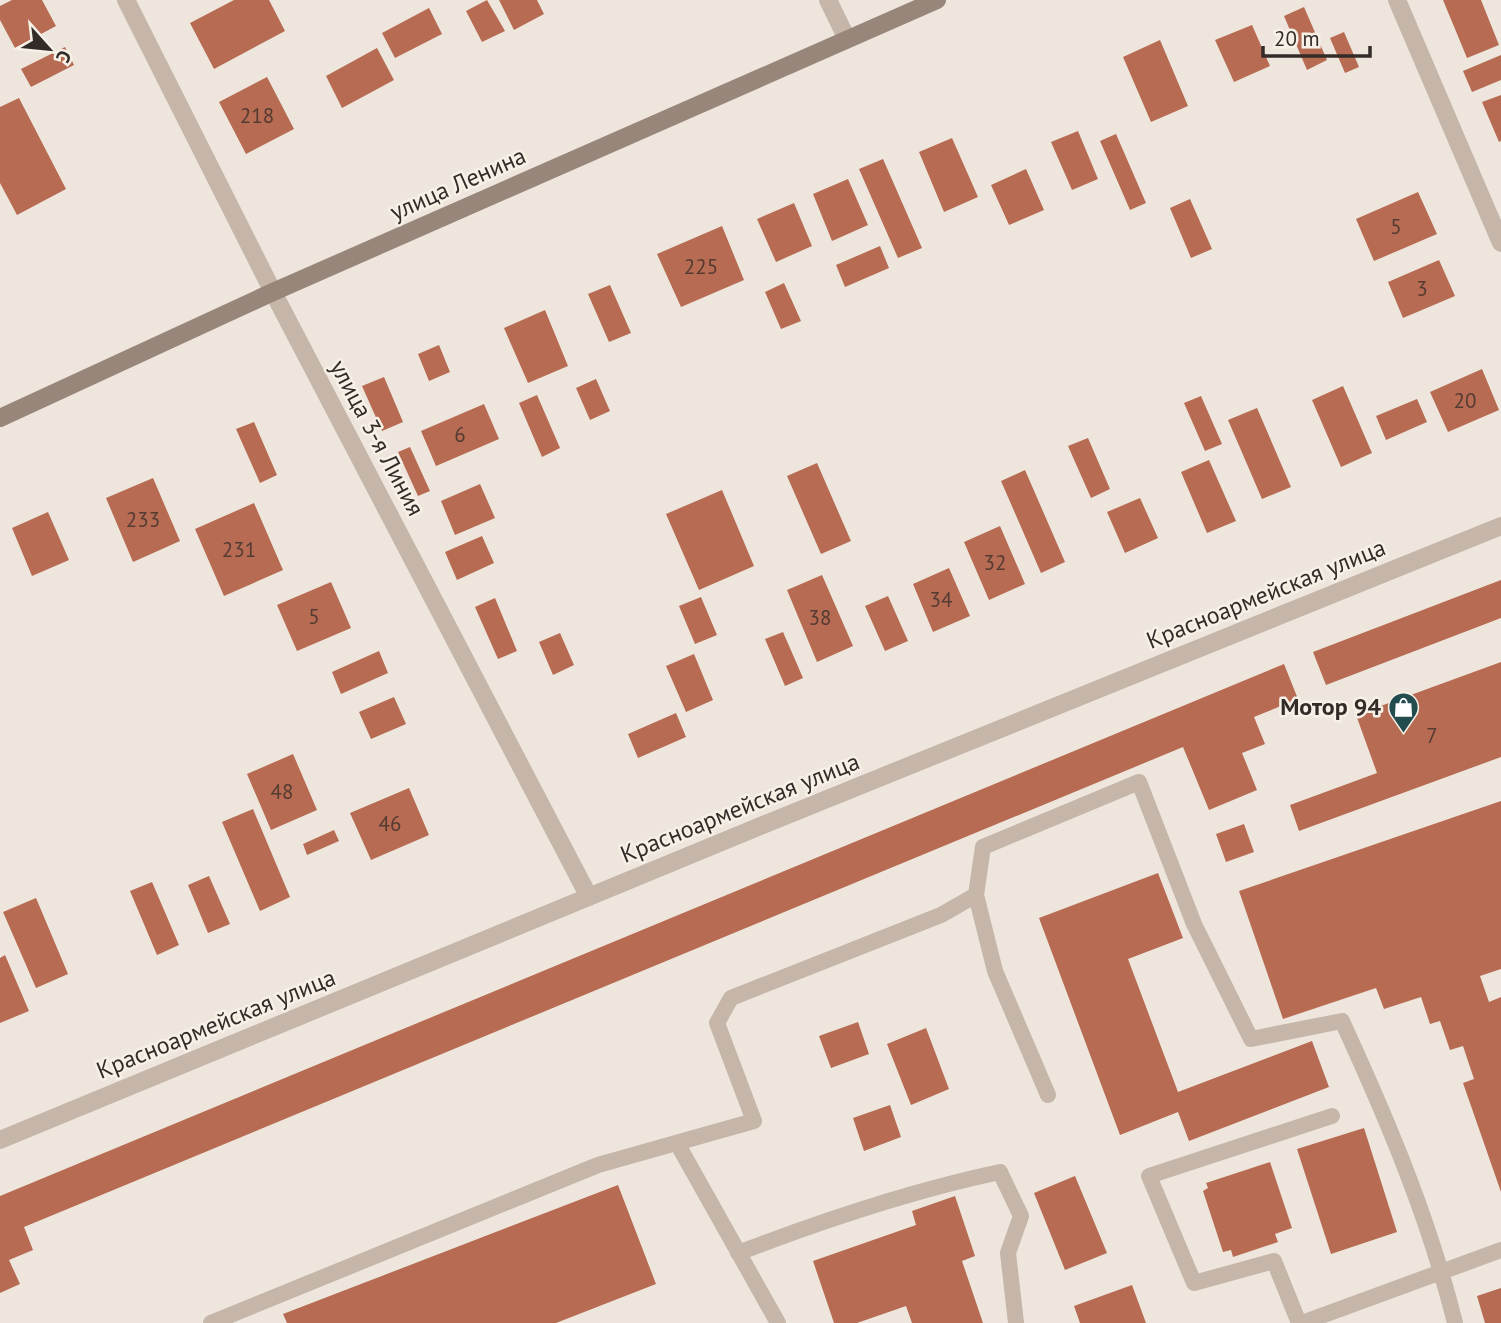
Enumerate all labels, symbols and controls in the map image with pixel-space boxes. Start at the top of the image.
north arrow [14,14,84,84]
scale bar [1263,14,1370,58]
text: 20 m [1274,25,1320,52]
text: С [51,47,77,67]
house number: 218 [240,102,274,129]
street label: улица Ленина [385,140,530,227]
house number: 5 [1390,213,1402,240]
house number: 225 [684,253,718,280]
house number: 3 [1416,275,1428,302]
street label: улица 3-я Линия [323,354,432,521]
house number: 20 [1454,387,1476,414]
house number: 6 [454,421,466,448]
house number: 233 [126,506,160,533]
street label: Красноармейская улица [1142,531,1390,656]
house number: 231 [222,536,256,563]
house number: 32 [984,549,1006,576]
house number: 34 [930,586,952,613]
house number: 5 [308,603,320,630]
house number: 38 [809,604,831,631]
shop icon: Мотор 94 [1387,690,1421,734]
place label: Мотор 94 [1280,691,1381,722]
house number: 7 [1426,722,1438,749]
street label: Красноармейская улица [616,745,864,870]
house number: 48 [271,778,293,805]
house number: 46 [379,810,401,837]
street label: Красноармейская улица [92,961,340,1086]

